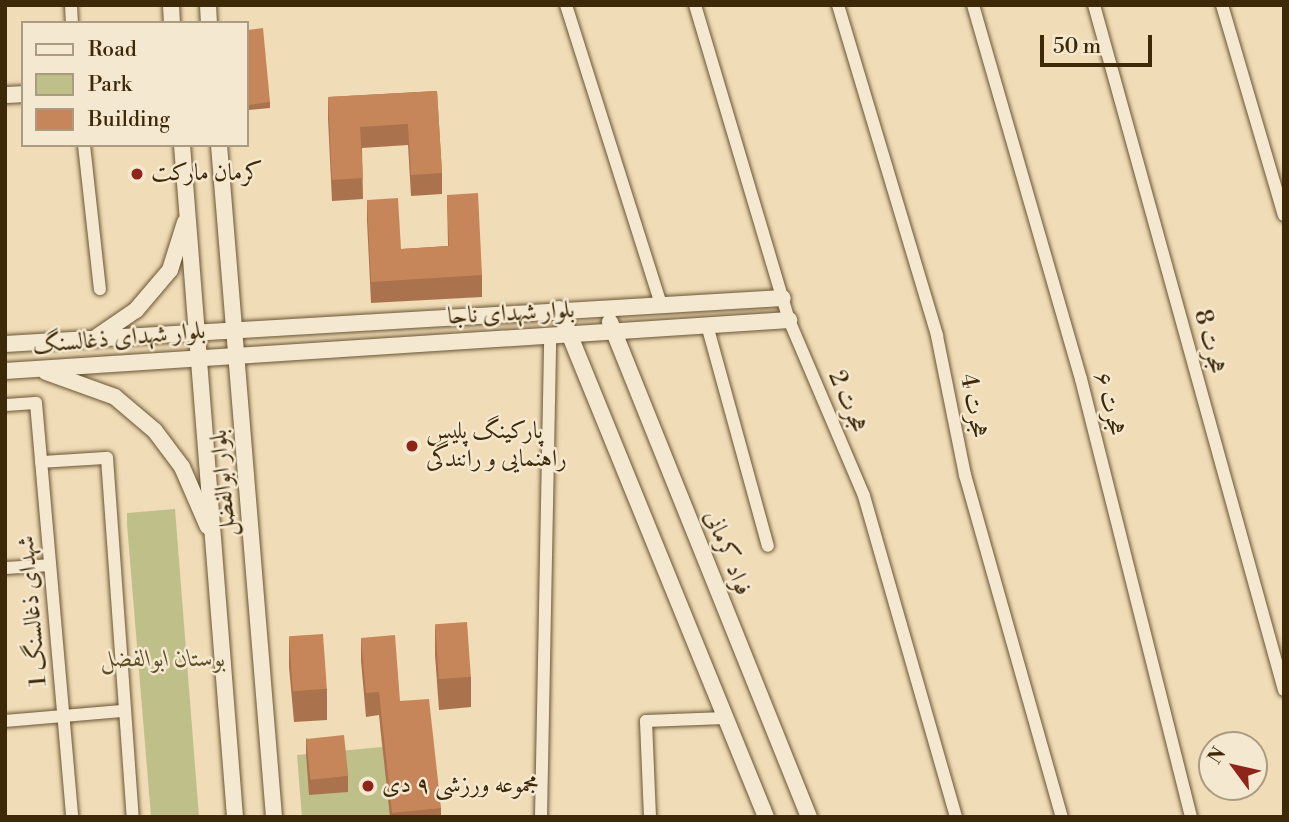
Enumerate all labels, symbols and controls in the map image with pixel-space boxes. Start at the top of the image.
legend [21,21,248,147]
scale bar [1044,21,1156,65]
text: 50 m [1053,34,1101,60]
text: Road [88,37,137,63]
text: Park [88,72,132,98]
text: Building [88,107,170,133]
place label: کرمان مارکت [151,160,263,188]
marker: کرمان مارکت [129,166,145,182]
street label: بلوار شهدای ناجا [447,296,575,332]
street label: هجرت 8 [1187,307,1231,377]
street label: بلوار شهدای ذغالسنگ [31,317,207,361]
street label: هجرت 2 [821,367,873,437]
street label: هجرت ۶ [1087,369,1131,439]
street label: هجرت 4 [953,371,993,441]
place label: پارکینگ پلیس راهنمایی و رانندگی [426,418,567,474]
street label: بلوار ابوالفضل [205,428,243,538]
marker: پارکینگ پلیس راهنمایی و رانندگی [404,438,420,454]
street label: فواد کرمانی [697,506,757,600]
street label: شهدای ذغالسنگ 1 [12,535,54,687]
park label: بوستان ابوالفضل [100,646,226,674]
north arrow [1198,731,1268,801]
text: N [1203,743,1231,768]
place label: مجموعه ورزشی ۹ دی [382,772,539,800]
marker: مجموعه ورزشی ۹ دی [360,778,376,794]

